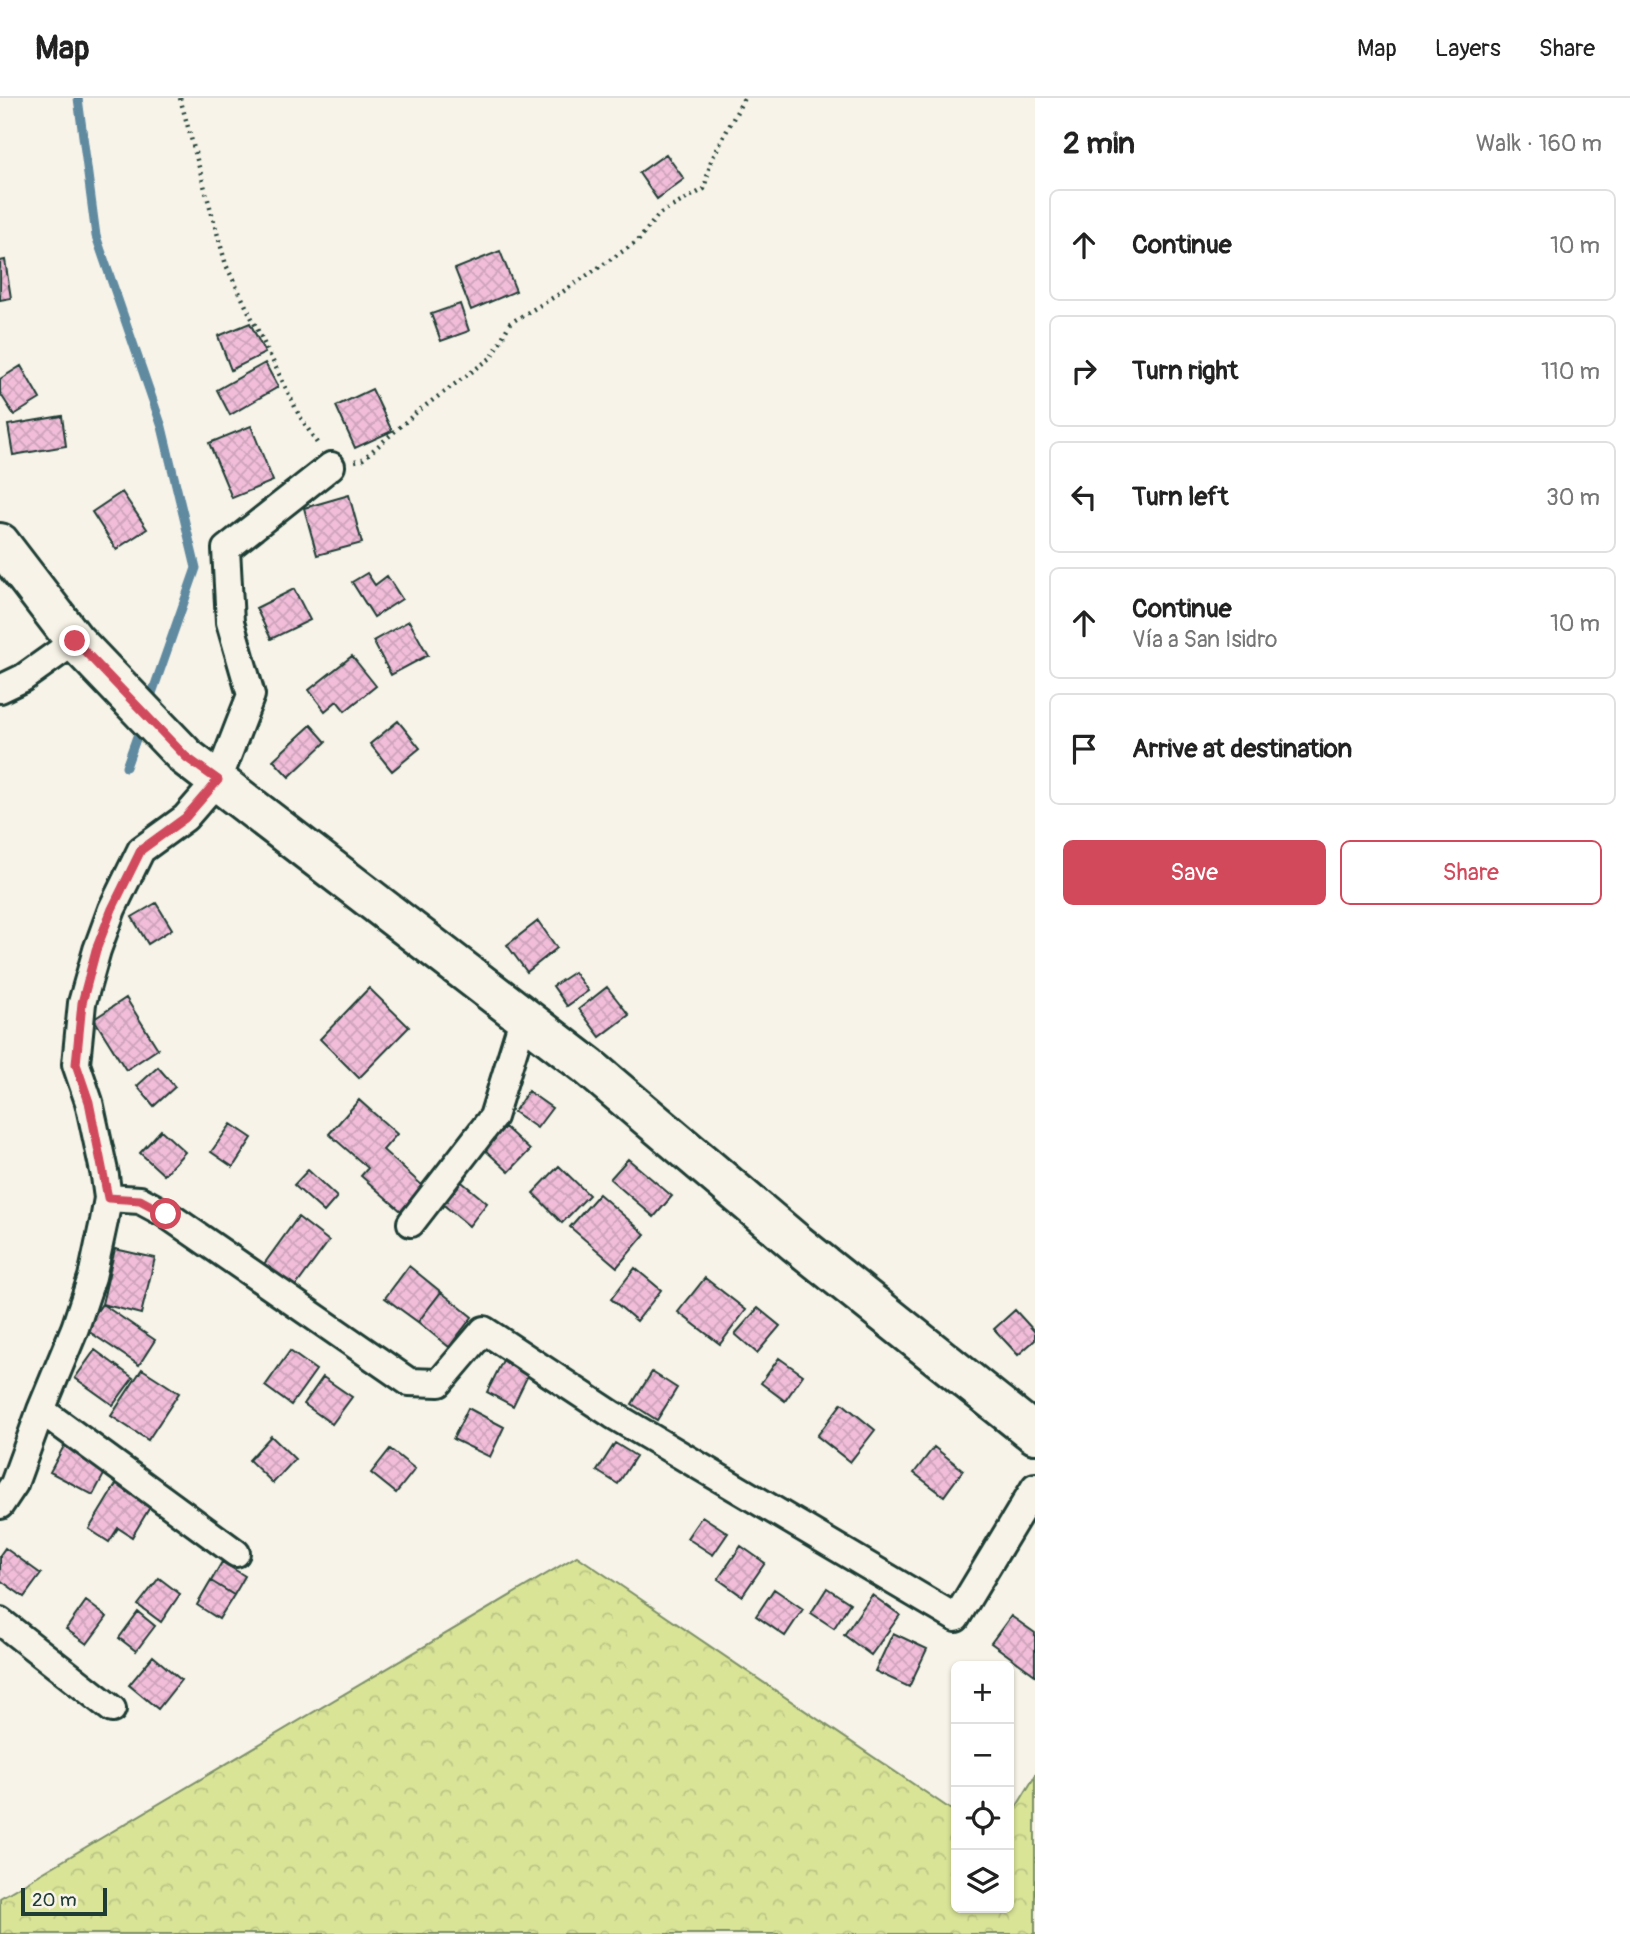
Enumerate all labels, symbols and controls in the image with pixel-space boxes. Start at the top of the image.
text: Map [35,28,90,69]
text: Map [1357,34,1397,63]
text: Layers [1435,34,1501,63]
text: Share [1539,34,1595,63]
text: 2 min [1063,125,1135,162]
text: Walk · 160 m [1476,129,1602,158]
icon: ahead [1065,226,1103,264]
text: Continue [1132,229,1232,261]
text: 10 m [1550,231,1600,260]
icon: right [1065,352,1103,390]
text: Turn right [1132,355,1238,387]
text: 110 m [1541,357,1600,386]
icon: left [1065,478,1103,516]
text: Turn left [1132,481,1228,513]
text: 30 m [1546,483,1600,512]
text: Continue [1132,593,1232,625]
icon: ahead [1065,604,1103,642]
text: 10 m [1550,609,1600,638]
route end [59,625,90,656]
text: Vía a San Isidro [1132,625,1277,654]
icon: arrive [1065,730,1103,768]
text: Arrive at destination [1132,733,1352,765]
button: Save [1063,840,1326,905]
button: Share [1340,840,1602,905]
route start [150,1198,181,1229]
map controls [951,1661,1014,1913]
button: + [951,1661,1014,1724]
button: − [951,1724,1014,1787]
button: locate [951,1787,1014,1850]
button: layers [951,1850,1014,1913]
scale bar [21,1885,107,1917]
text: 20 m [32,1888,77,1912]

